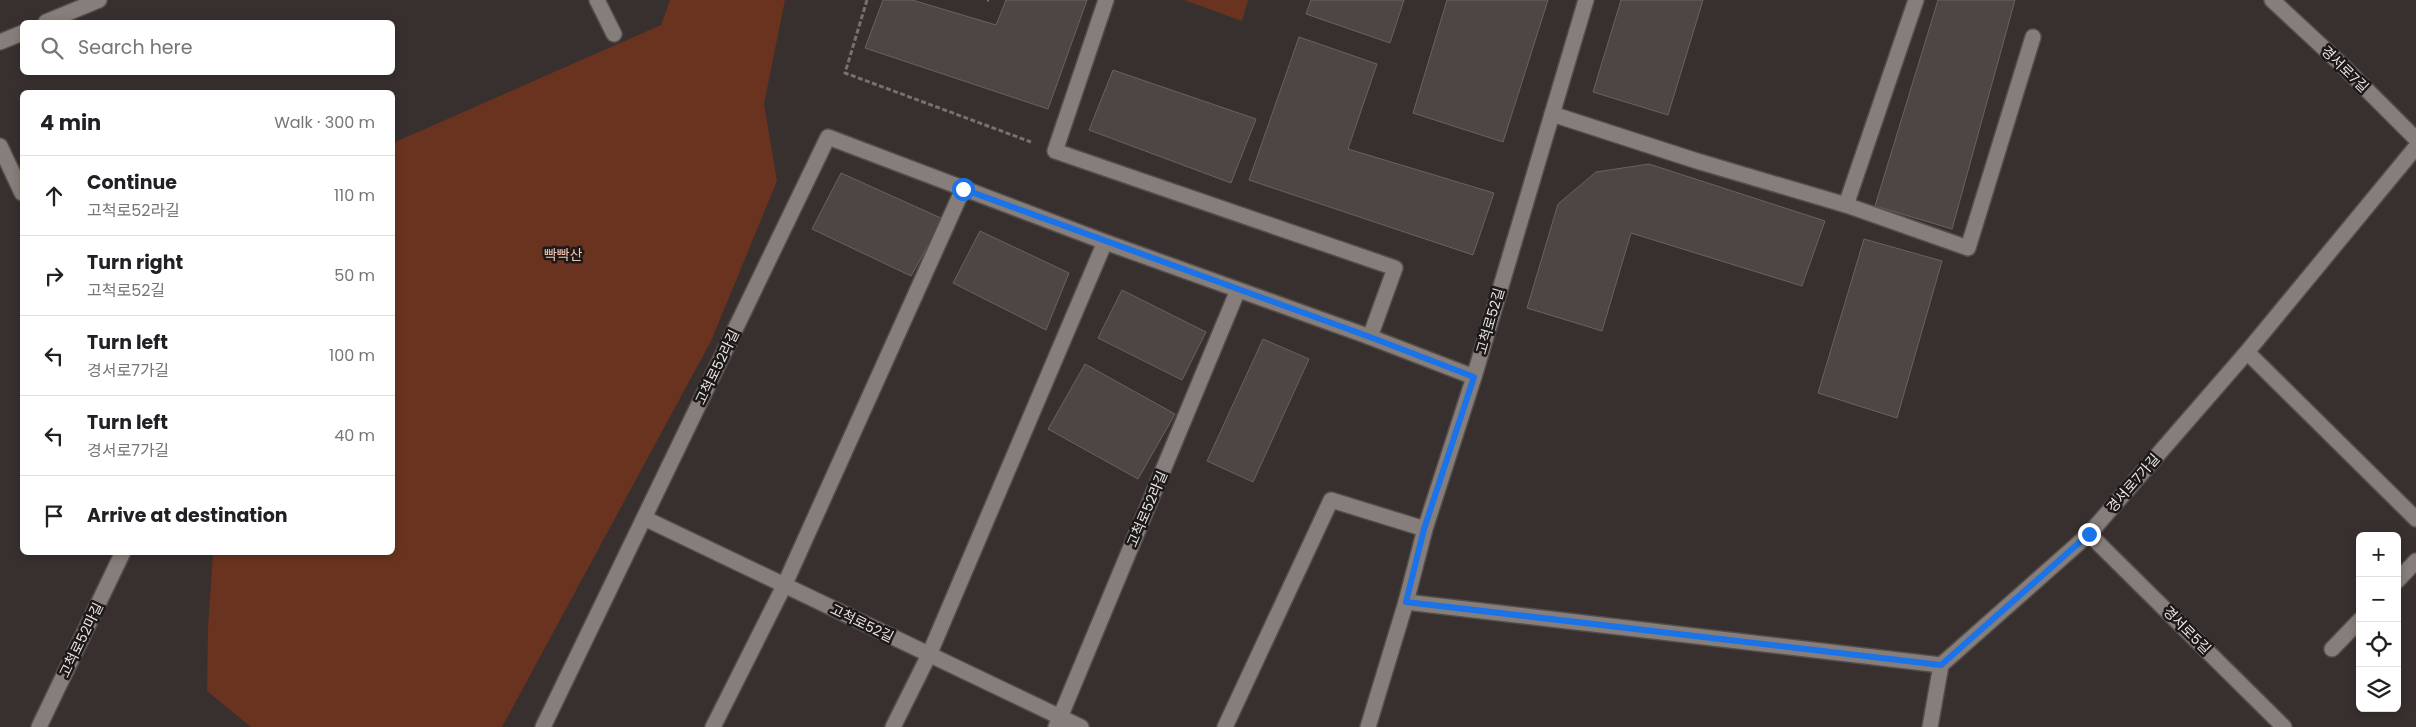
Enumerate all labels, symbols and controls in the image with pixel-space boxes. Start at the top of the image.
search box [20,20,395,75]
icon: search [38,34,66,62]
text: Search here [78,34,192,61]
street label: 경서로7길 [2317,41,2373,97]
text: 4 min [40,108,101,137]
text: Walk · 300 m [274,111,375,134]
text: Continue [87,169,177,196]
route start [952,178,975,201]
icon: ahead [40,182,68,210]
text: 110 m [334,184,375,207]
text: 고척로52라길 [87,199,180,222]
park label: 빡빡산 [544,245,582,265]
text: Turn right [87,249,183,276]
icon: right [40,262,68,290]
text: 50 m [334,264,375,287]
text: 고척로52길 [87,279,165,302]
street label: 고척로52길 [1471,285,1509,357]
street label: 고척로52라길 [690,326,744,408]
text: Turn left [87,329,168,356]
icon: left [40,342,68,370]
text: 100 m [329,344,375,367]
text: 경서로7가길 [87,359,169,382]
text: Turn left [87,409,168,436]
icon: left [40,422,68,450]
text: 40 m [334,424,375,447]
text: 경서로7가길 [87,439,169,462]
street label: 경서로7가길 [2102,449,2164,517]
street label: 고척로52라길 [1122,468,1172,550]
icon: arrive [40,502,68,530]
text: Arrive at destination [87,502,288,529]
route end [2078,523,2101,546]
map controls [2356,532,2401,712]
button: + [2356,532,2401,577]
button: − [2356,577,2401,622]
street label: 고척로52마길 [54,599,108,681]
street label: 고척로52길 [827,599,897,647]
street label: 경서로5길 [2159,602,2215,658]
button: locate [2356,622,2401,667]
button: layers [2356,667,2401,712]

